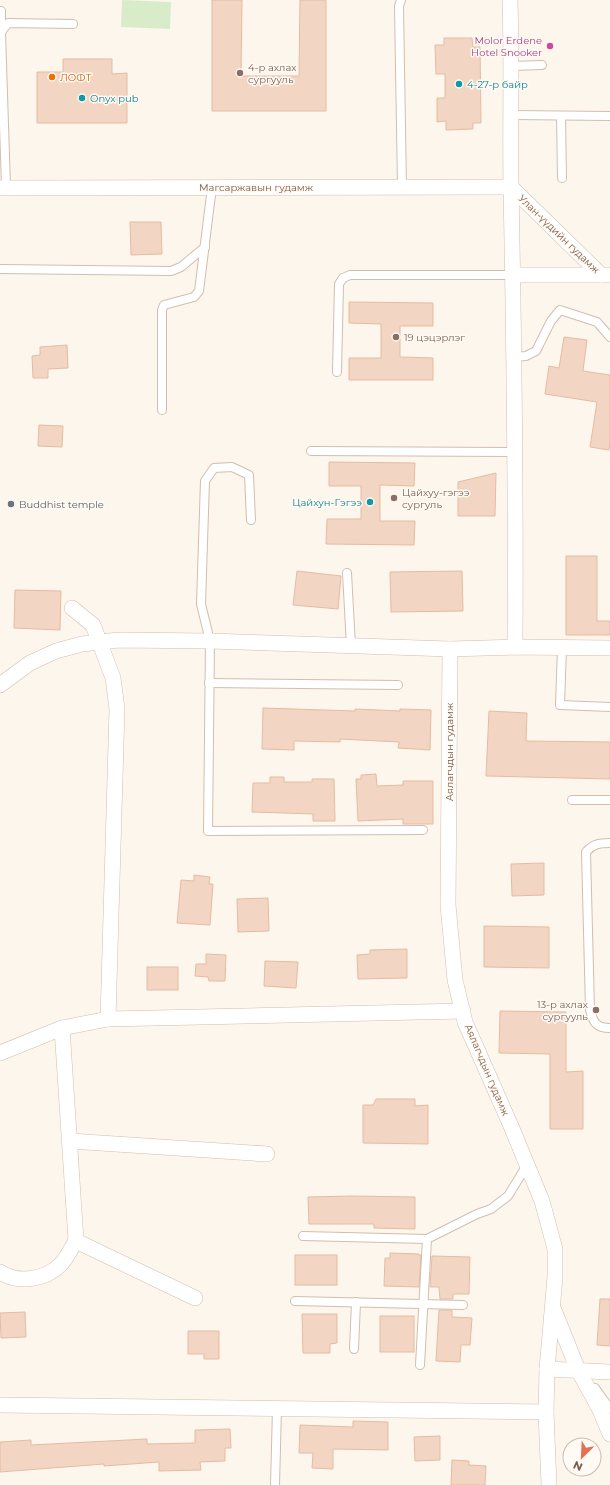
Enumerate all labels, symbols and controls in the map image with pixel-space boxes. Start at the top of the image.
place label: Molor Erdene Hotel Snooker [471,34,542,59]
marker: Molor Erdene Hotel Snooker [545,41,555,51]
place label: 4-р ахлах сургууль [248,61,297,86]
marker: 4-р ахлах сургууль [235,68,245,78]
place label: ЛОФТ [60,71,91,84]
marker: ЛОФТ [47,72,57,82]
place label: 4-27-р байр [467,78,528,91]
marker: 4-27-р байр [454,79,464,89]
place label: Onyx pub [90,92,139,105]
marker: Onyx pub [77,93,87,103]
street label: Магсаржавын гудамж [199,181,314,194]
street label: Улан-үүдийн гудамж [516,192,603,277]
place label: 19 цэцэрлэг [404,331,465,344]
marker: 19 цэцэрлэг [391,332,401,342]
place label: Цайхуу-гэгээ сургуль [402,486,470,511]
marker: Цайхуу-гэгээ сургуль [389,493,399,503]
place label: Цайхун-Гэгээ [292,496,362,509]
marker: Цайхун-Гэгээ [365,497,375,507]
place label: Buddhist temple [19,498,104,511]
marker: Buddhist temple [6,499,16,509]
street label: Аялагчдын гудамж [443,702,456,801]
place label: 13-р ахлах сургууль [537,998,589,1023]
marker: 13-р ахлах сургууль [591,1005,601,1015]
street label: Аялагчдын гудамж [462,1022,512,1119]
north arrow [562,1437,602,1477]
text: N [571,1458,585,1474]

